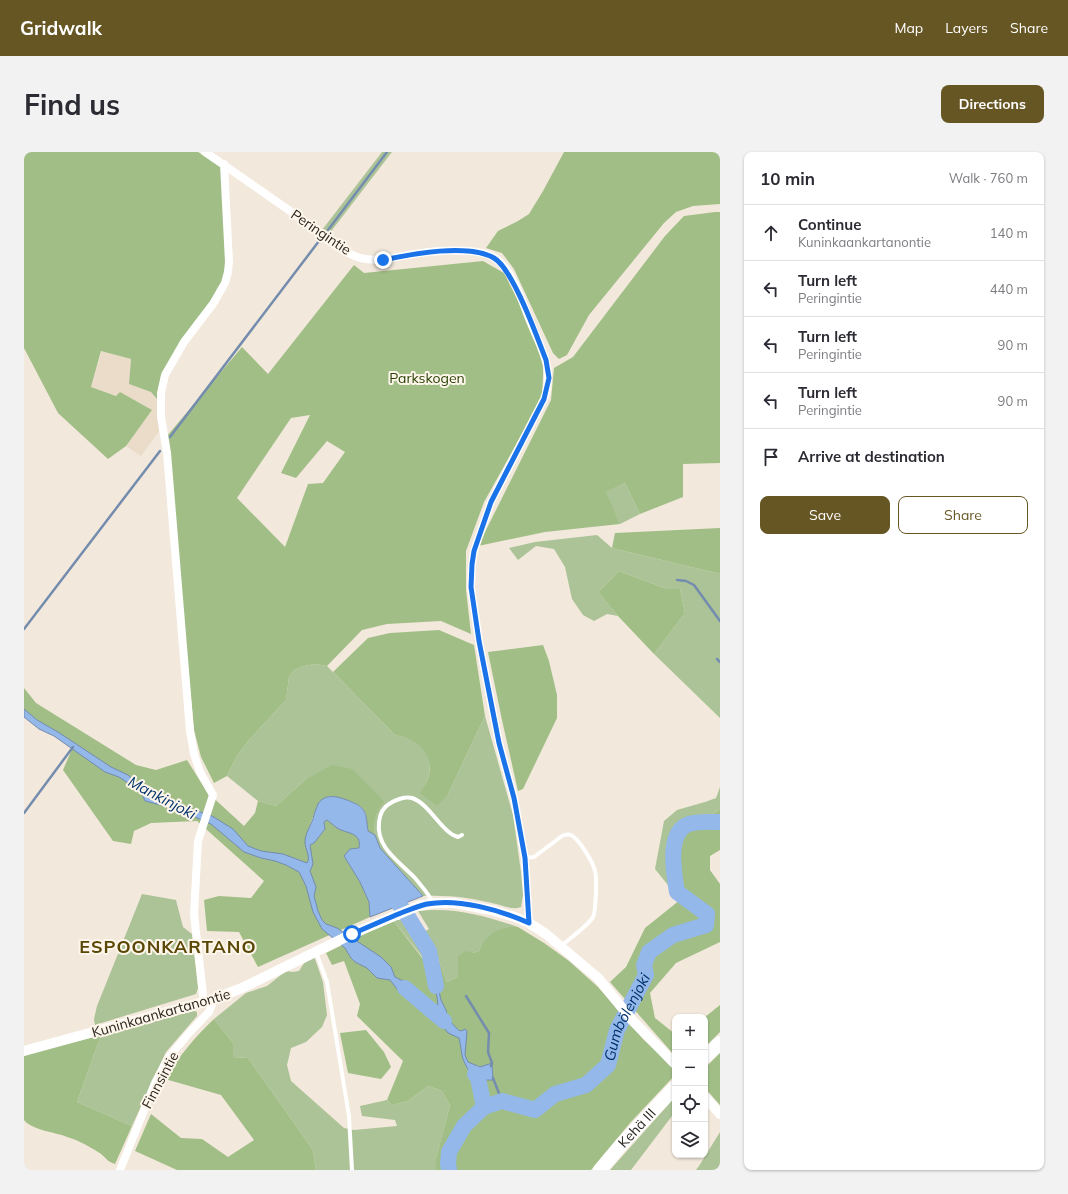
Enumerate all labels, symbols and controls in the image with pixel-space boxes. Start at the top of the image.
text: Gridwalk [20,16,102,40]
text: Map [894,19,923,37]
text: Layers [945,19,988,37]
text: Share [1010,19,1048,37]
button: Directions [941,85,1044,123]
text: Find us [24,87,120,122]
text: 10 min [760,168,815,189]
text: Walk · 760 m [949,170,1028,186]
street label: Peringintie [287,205,355,259]
text: Continue [798,215,861,234]
icon: ahead [760,222,782,244]
text: 140 m [990,225,1028,241]
text: Kuninkaankartanontie [798,234,931,250]
route end [374,251,392,269]
text: Turn left [798,271,857,290]
icon: left [760,278,782,300]
text: 440 m [990,281,1028,297]
text: Peringintie [798,290,862,306]
text: Turn left [798,327,857,346]
icon: left [760,334,782,356]
text: 90 m [998,337,1028,353]
text: Peringintie [798,346,862,362]
park label: Parkskogen [389,369,465,387]
text: Turn left [798,383,857,402]
icon: left [760,390,782,412]
text: 90 m [998,393,1028,409]
text: Peringintie [798,402,862,418]
icon: arrive [760,446,782,468]
text: Arrive at destination [798,447,945,466]
button: Save [760,496,890,534]
button: Share [898,496,1028,534]
water label: Mankinjoki [125,772,200,824]
route start [343,925,361,943]
district label: ESPOONKARTANO [79,935,257,958]
water label: Gumbölenjoki [599,970,654,1063]
street label: Kuninkaankartanontie [90,985,232,1041]
map controls [672,1014,708,1158]
button: + [672,1014,708,1050]
street label: Finnsintie [138,1048,182,1112]
button: − [672,1050,708,1086]
button: locate [672,1086,708,1122]
street label: Kehä III [614,1104,660,1151]
button: layers [672,1122,708,1158]

